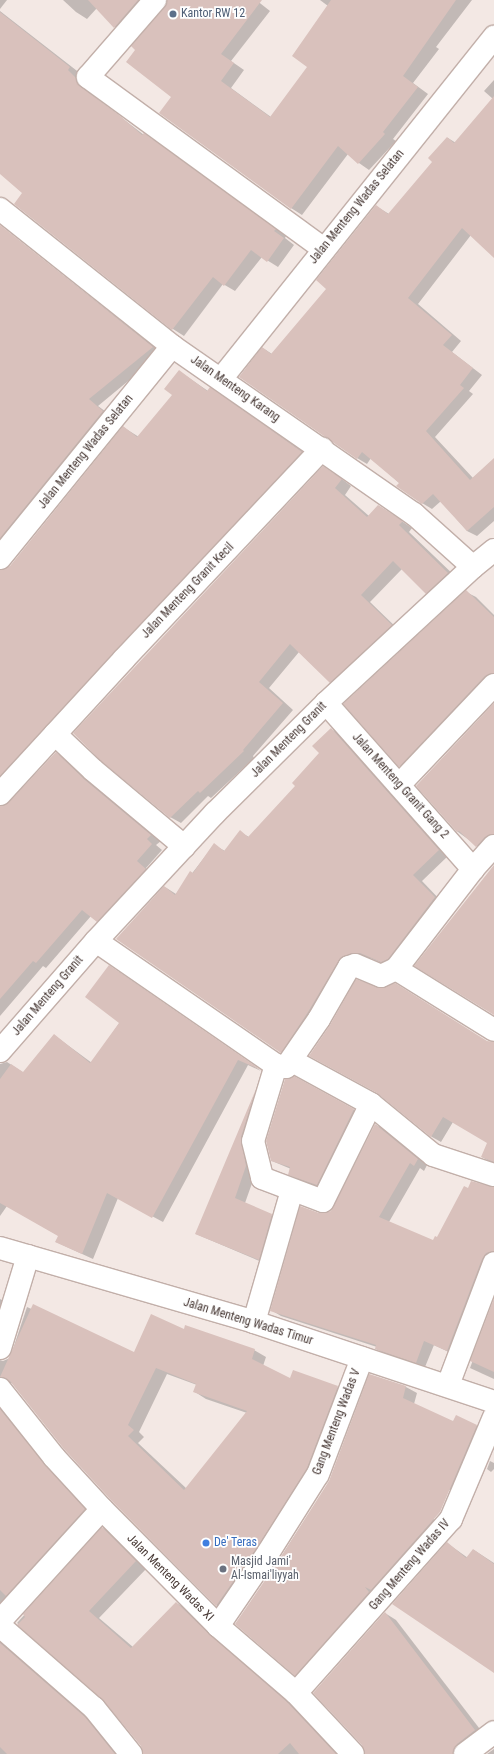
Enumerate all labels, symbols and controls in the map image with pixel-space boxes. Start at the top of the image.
place label: Kantor RW 12 [181,7,245,21]
marker: Kantor RW 12 [168,9,178,19]
street label: Jalan Menteng Wadas Selatan [306,147,408,267]
street label: Jalan Menteng Karang [187,353,283,425]
street label: Jalan Menteng Wadas Selatan [35,392,137,512]
street label: Jalan Menteng Granit Kecil [139,540,237,642]
street label: Jalan Menteng Granit [248,699,330,781]
street label: Jalan Menteng Granit Gang 2 [349,730,451,842]
street label: Jalan Menteng Granit [9,953,87,1039]
street label: Jalan Menteng Wadas Timur [181,1295,315,1349]
street label: Gang Menteng Wadas V [310,1367,364,1477]
street label: Gang Menteng Wadas IV [367,1517,453,1613]
street label: Jalan Menteng Wadas XI [124,1532,216,1624]
place label: De' Teras [214,1536,257,1550]
marker: De' Teras [201,1538,211,1548]
place label: Masjid Jami' Al-Ismai'liyyah [231,1555,299,1583]
marker: Masjid Jami' Al-Ismai'liyyah [218,1564,228,1574]

